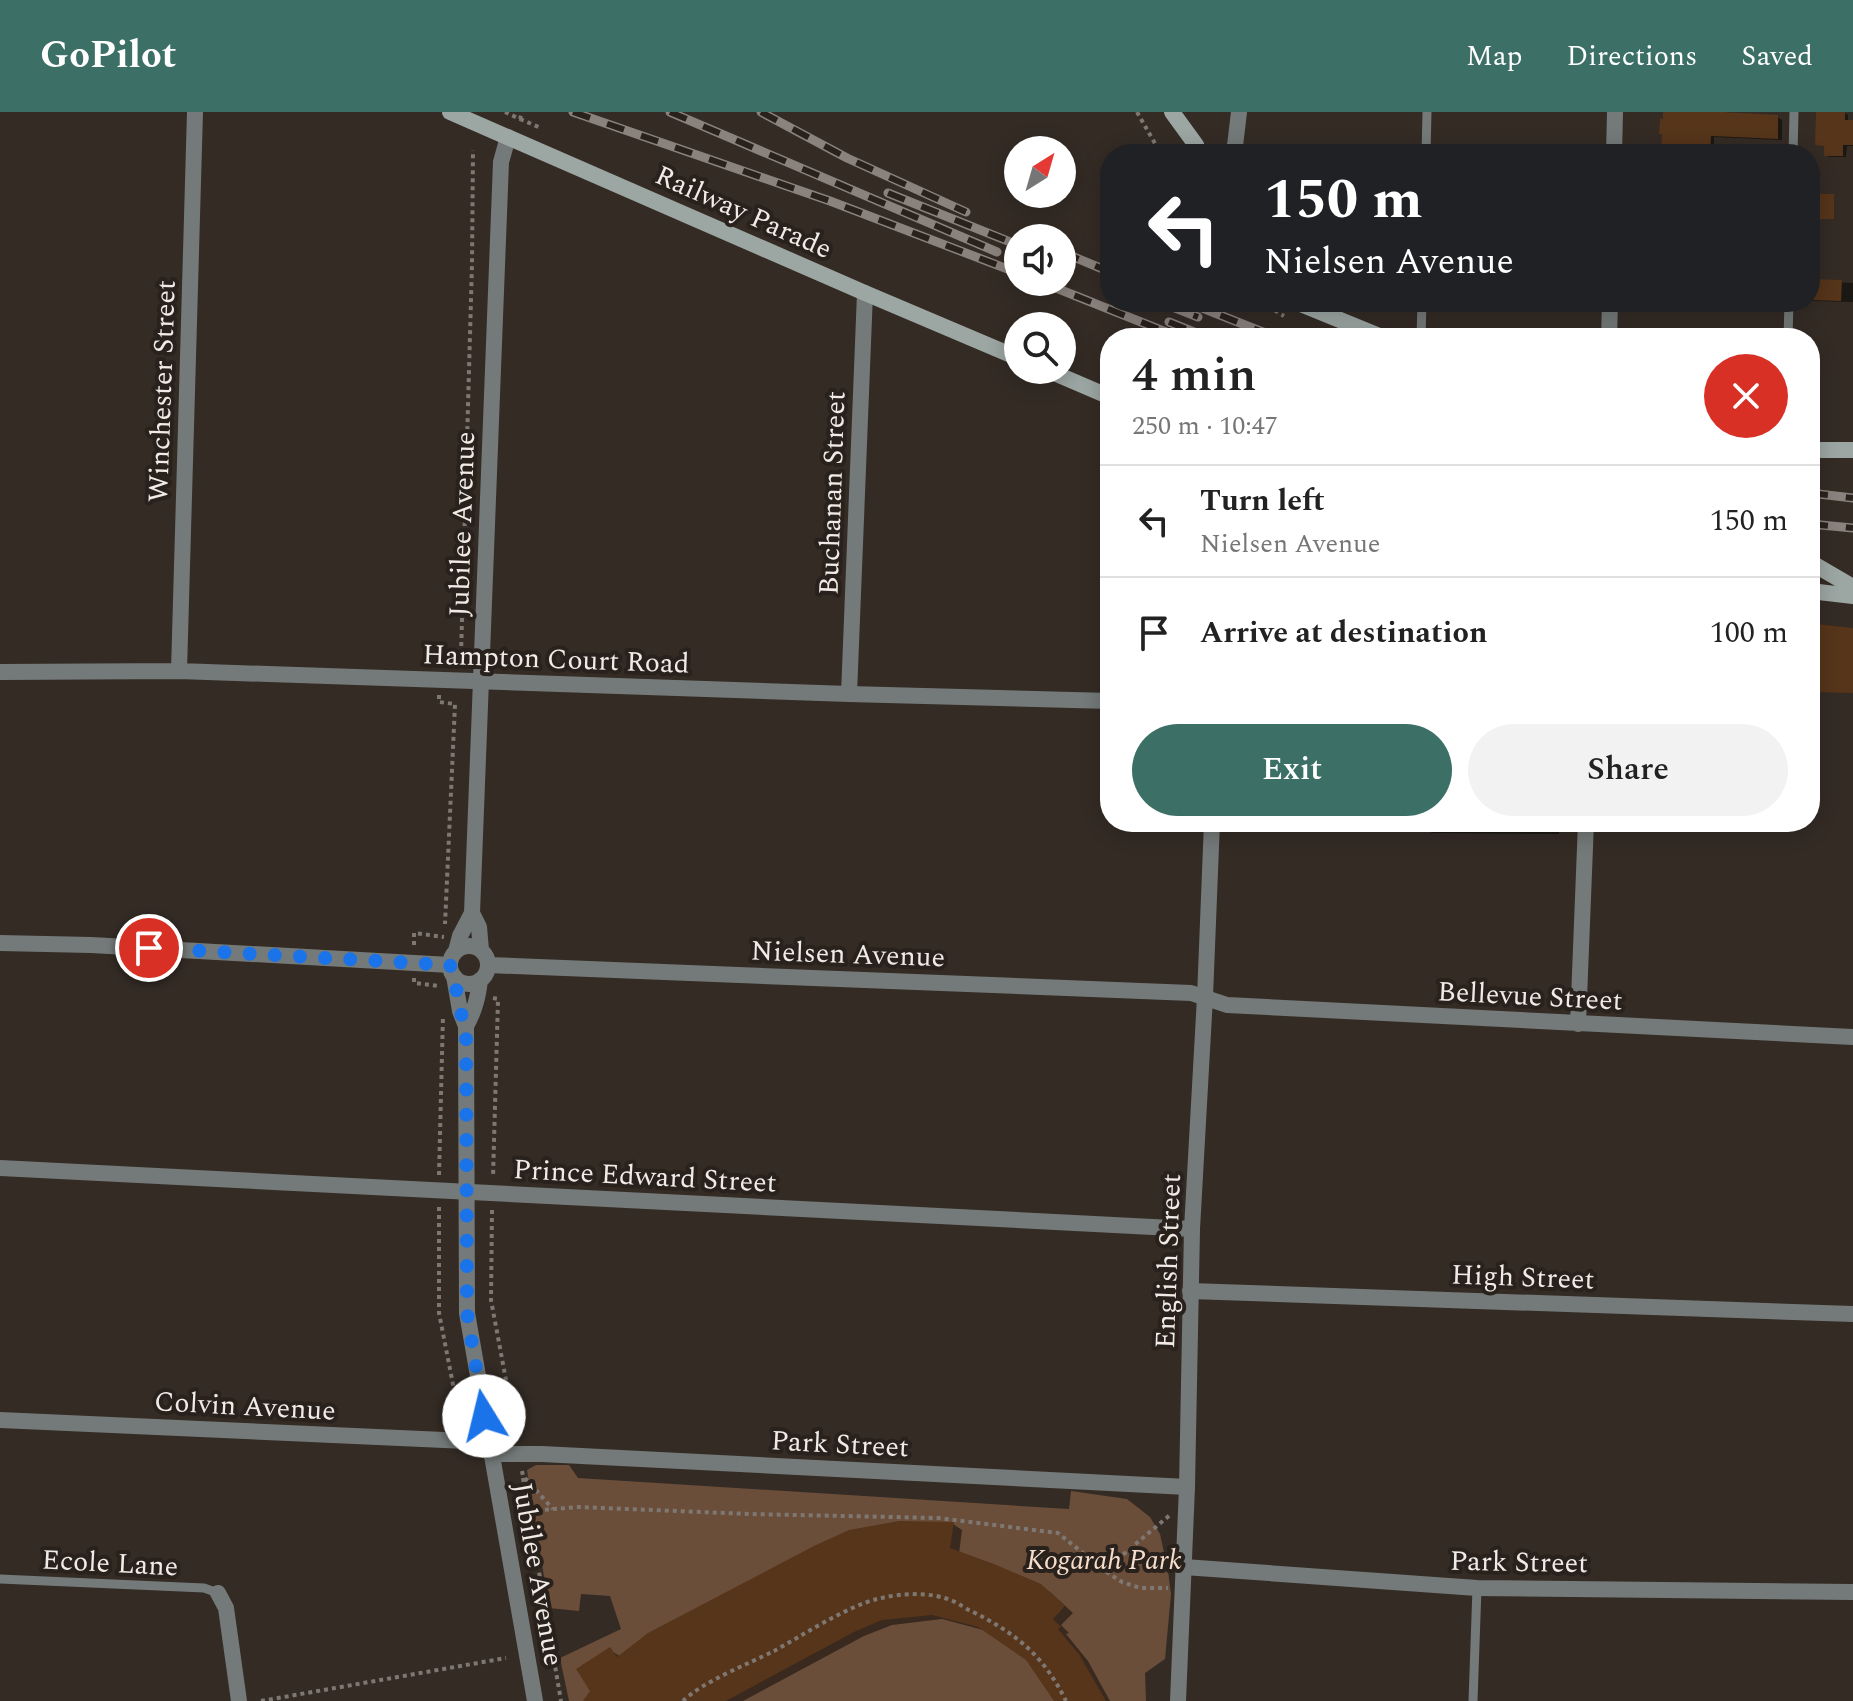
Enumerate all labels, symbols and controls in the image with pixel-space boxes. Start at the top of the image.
text: GoPilot [40,27,176,85]
text: Map [1466,35,1523,78]
text: Directions [1567,35,1697,78]
text: Saved [1741,35,1813,78]
north arrow [1004,136,1076,208]
map controls [1004,136,1076,384]
street label: Railway Parade [648,154,839,271]
text: 150 m [1264,158,1423,243]
icon: left [1132,176,1236,280]
button: sound [1004,224,1076,296]
text: Nielsen Avenue [1264,235,1514,290]
street label: Winchester Street [137,279,188,503]
button: search [1004,312,1076,384]
text: 4 min [1132,339,1257,412]
button: close [1704,354,1788,438]
street label: Buchanan Street [807,390,858,596]
text: 250 m · 10:47 [1132,406,1278,446]
street label: Jubilee Avenue [438,431,487,618]
text: Turn left [1200,478,1325,524]
text: 150 m [1710,498,1788,544]
icon: left [1132,499,1176,543]
text: Nielsen Avenue [1200,524,1380,564]
text: Arrive at destination [1200,610,1487,656]
text: 100 m [1710,610,1788,656]
icon: arrive [1132,611,1176,655]
street label: Hampton Court Road [422,633,690,686]
button: Exit [1132,724,1452,816]
button: Share [1468,724,1788,816]
pin [115,914,183,982]
icon: arrive [127,926,171,970]
street label: Nielsen Avenue [750,930,946,979]
street label: Bellevue Street [1436,970,1624,1023]
street label: Prince Edward Street [512,1148,778,1205]
street label: English Street [1144,1173,1193,1349]
street label: High Street [1451,1254,1595,1301]
position arrow [442,1374,526,1458]
street label: Colvin Avenue [153,1380,337,1433]
street label: Park Street [770,1419,910,1470]
street label: Jubilee Avenue [500,1479,575,1669]
street label: Ecole Lane [40,1538,179,1589]
park label: Kogarah Park [1026,1539,1182,1582]
street label: Park Street [1449,1540,1589,1585]

